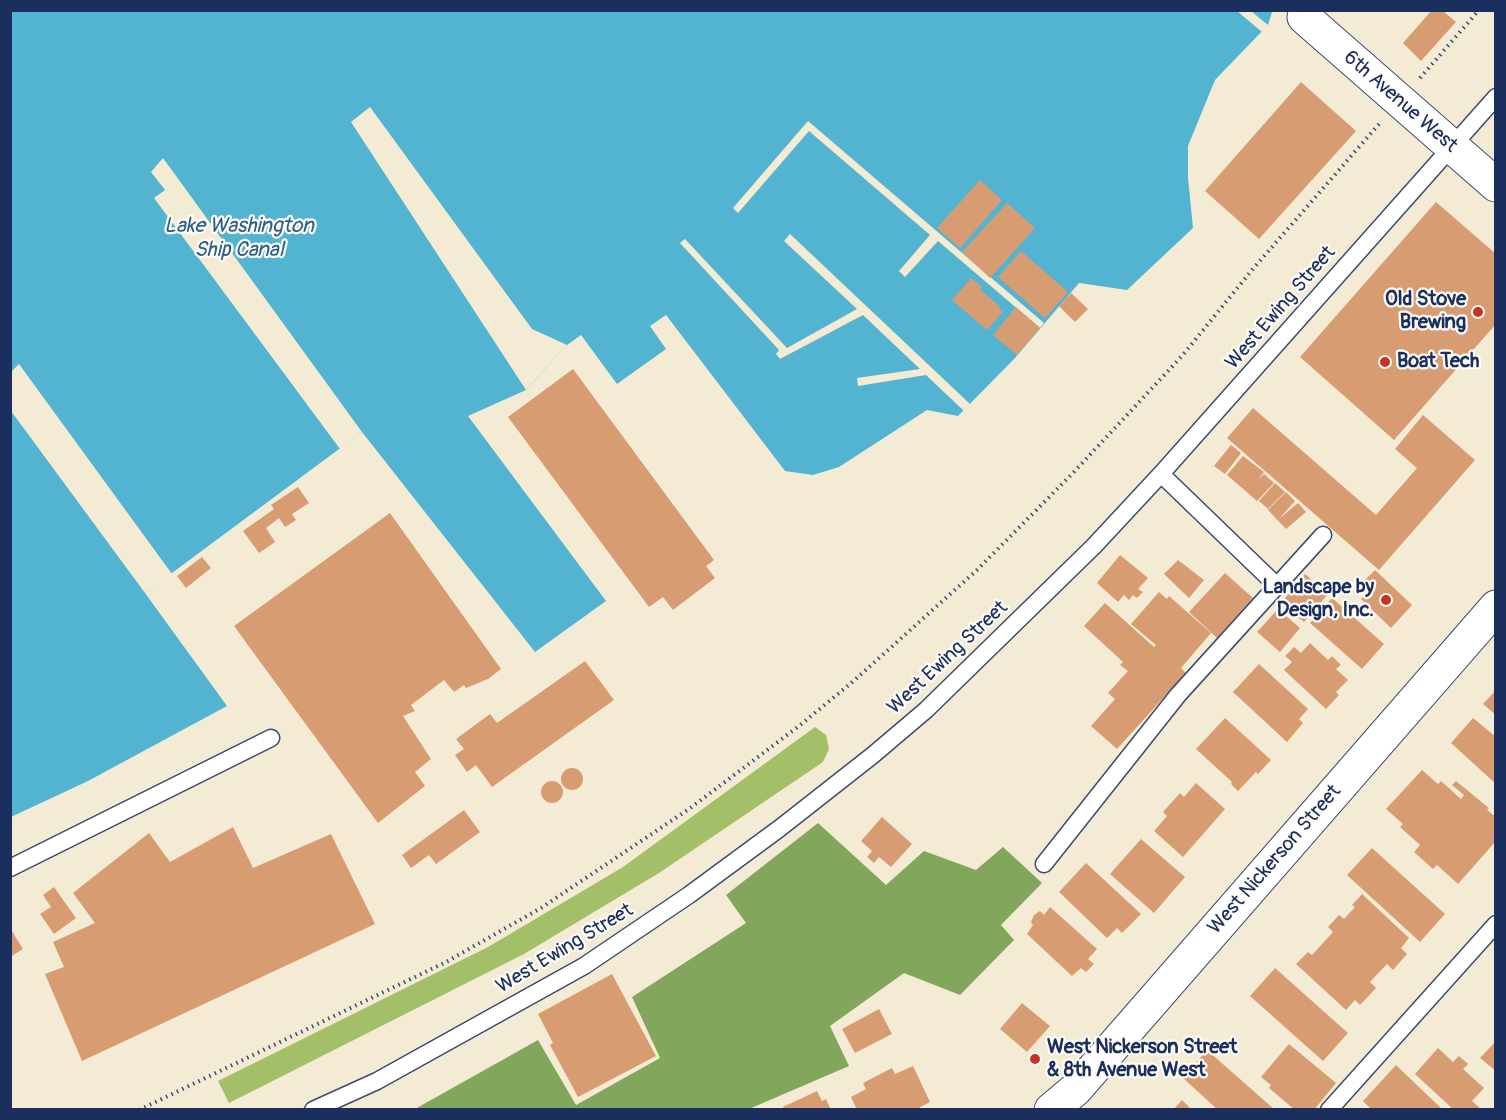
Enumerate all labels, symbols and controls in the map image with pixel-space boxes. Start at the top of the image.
street label: 6th Avenue West [1338,46,1462,158]
water label: Lake Washington Ship Canal [164,214,314,264]
street label: West Ewing Street [1221,241,1341,375]
place label: Old Stove Brewing [1385,288,1466,335]
marker: Old Stove Brewing [1471,305,1485,319]
place label: Boat Tech [1397,350,1479,374]
marker: Boat Tech [1378,355,1392,369]
place label: Landscape by Design, Inc. [1263,576,1374,623]
marker: Landscape by Design, Inc. [1379,593,1393,607]
street label: West Ewing Street [883,596,1013,720]
street label: West Nickerson Street [1204,780,1346,940]
street label: West Ewing Street [492,899,638,999]
place label: West Nickerson Street & 8th Avenue West [1047,1036,1237,1083]
marker: West Nickerson Street & 8th Avenue West [1028,1052,1042,1066]

